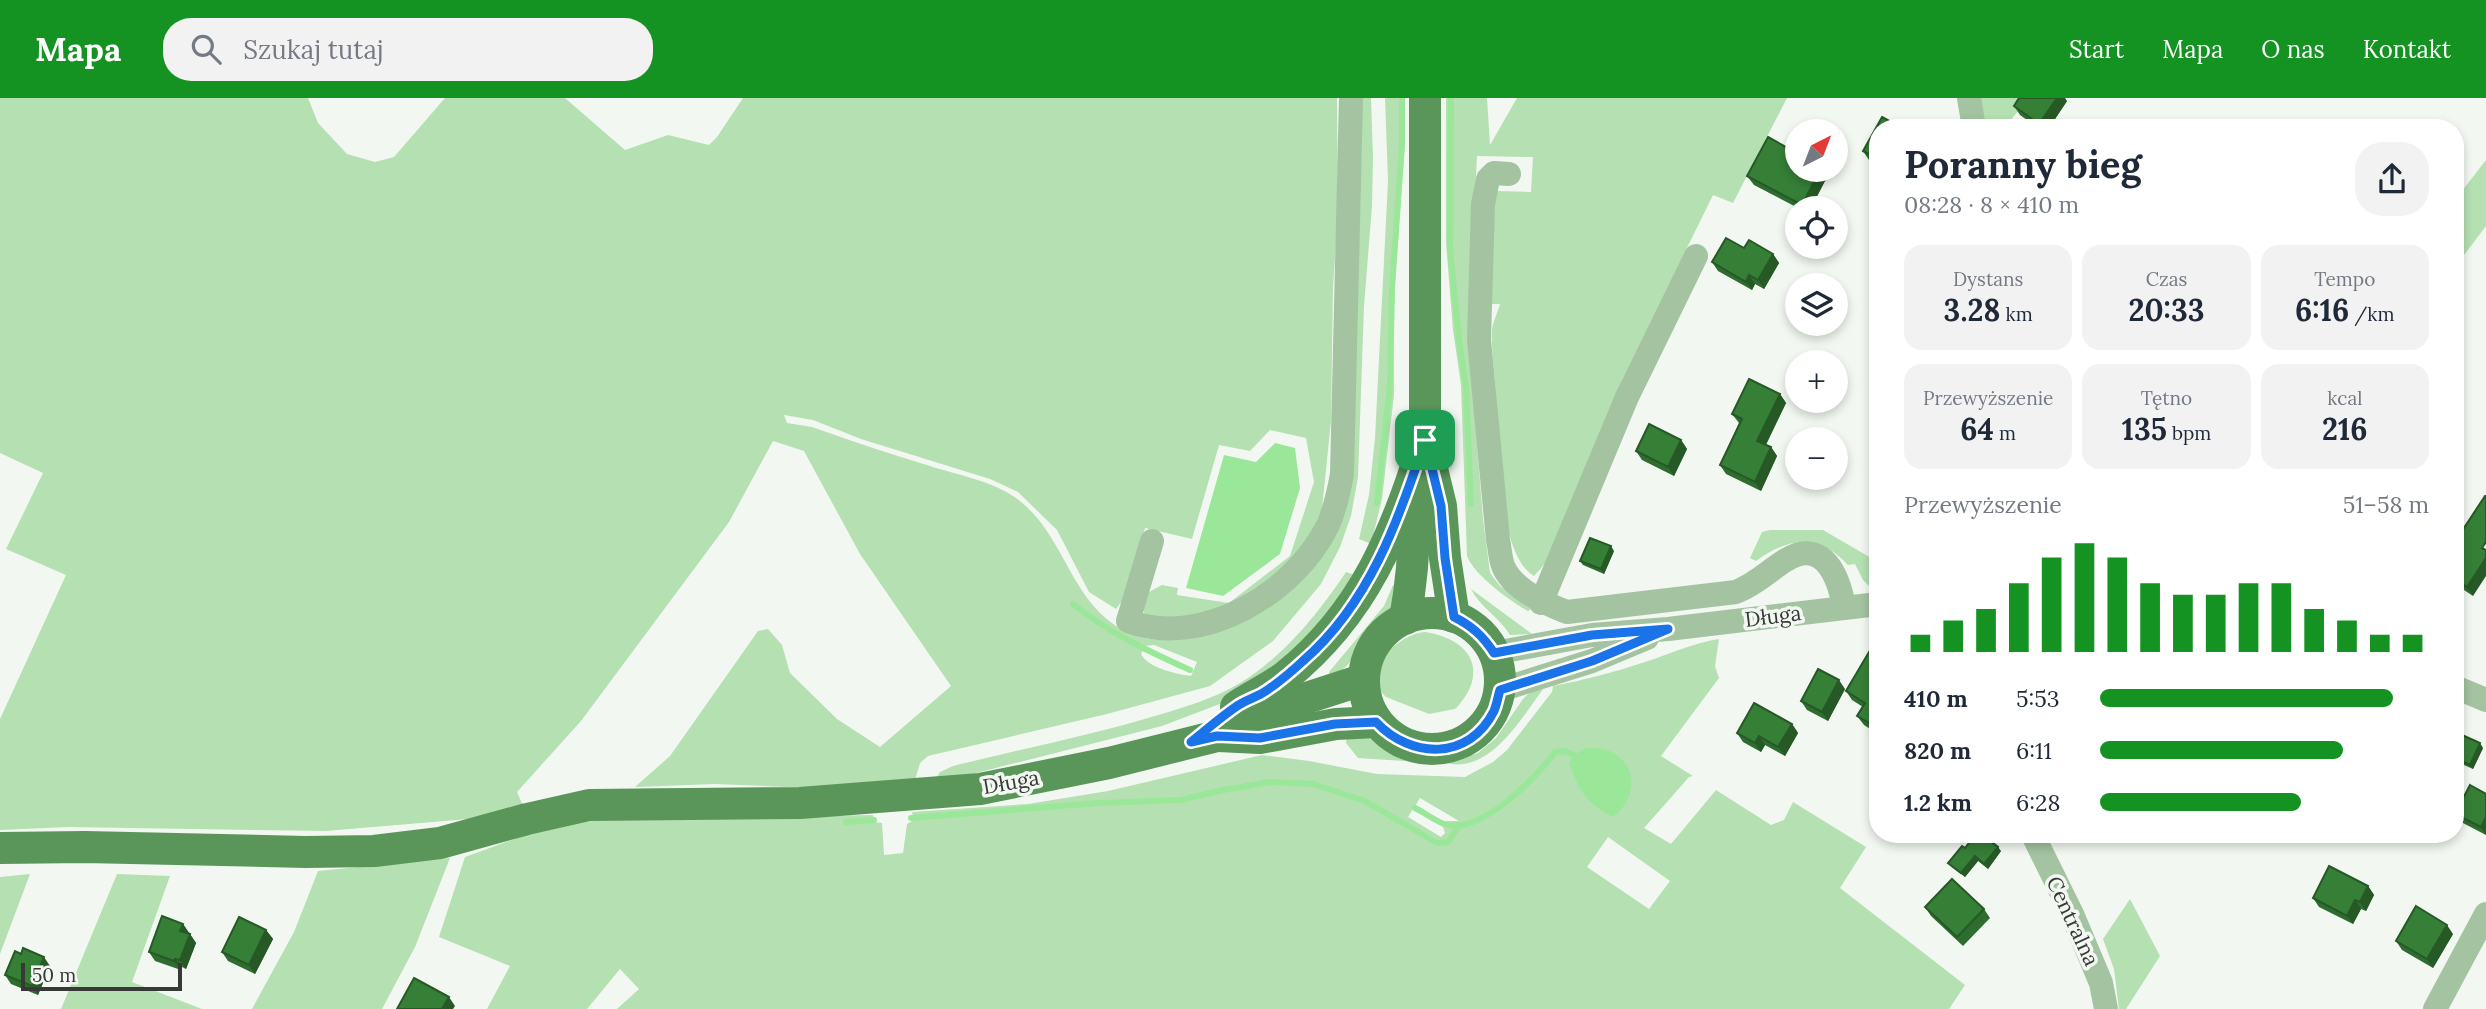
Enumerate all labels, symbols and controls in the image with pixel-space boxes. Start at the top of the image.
search box [163,18,653,81]
text: Mapa [35,28,121,70]
icon: search [187,30,225,68]
text: Szukaj tutaj [243,33,384,66]
text: Start [2069,34,2124,65]
text: Mapa [2162,34,2223,65]
text: O nas [2261,34,2325,65]
text: Kontakt [2363,34,2451,65]
north arrow [1785,119,1848,182]
map controls [1785,119,1848,490]
text: Poranny bieg [1904,140,2142,188]
button: share [2355,142,2429,216]
text: 08:28 · 8 × 410 m [1904,190,2079,219]
button: locate [1785,196,1848,259]
text: Dystans [1953,267,2023,291]
text: Czas [2146,267,2187,291]
text: Tempo [2314,267,2375,291]
button: layers [1785,273,1848,336]
text: 3.28 [1944,291,2001,329]
text: 20:33 [2128,291,2205,329]
text: 6:16 [2295,291,2349,329]
text: km [2001,302,2033,326]
text: /km [2349,302,2395,326]
button: + [1785,350,1848,413]
text: Przewyższenie [1923,386,2053,410]
text: Tętno [2141,386,2192,410]
text: kcal [2327,386,2362,410]
pin [1395,410,1455,470]
text: 64 [1960,410,1994,448]
text: 135 [2122,410,2167,448]
text: 216 [2322,410,2368,448]
icon: arrive [1406,421,1444,459]
text: m [1994,421,2016,445]
text: bpm [2167,421,2211,445]
button: − [1785,427,1848,490]
text: Przewyższenie [1904,490,2062,519]
text: 51–58 m [2343,490,2429,519]
street label: Długa [1743,599,1803,633]
text: 410 m [1904,684,1968,713]
text: 5:53 [2016,684,2060,713]
text: 820 m [1904,736,1971,765]
text: 6:11 [2016,736,2052,765]
street label: Długa [981,764,1041,800]
text: 1.2 km [1904,788,1972,817]
text: 6:28 [2016,788,2060,817]
street label: Centralna [2041,872,2106,970]
scale bar [21,960,182,992]
text: 50 m [32,963,76,987]

